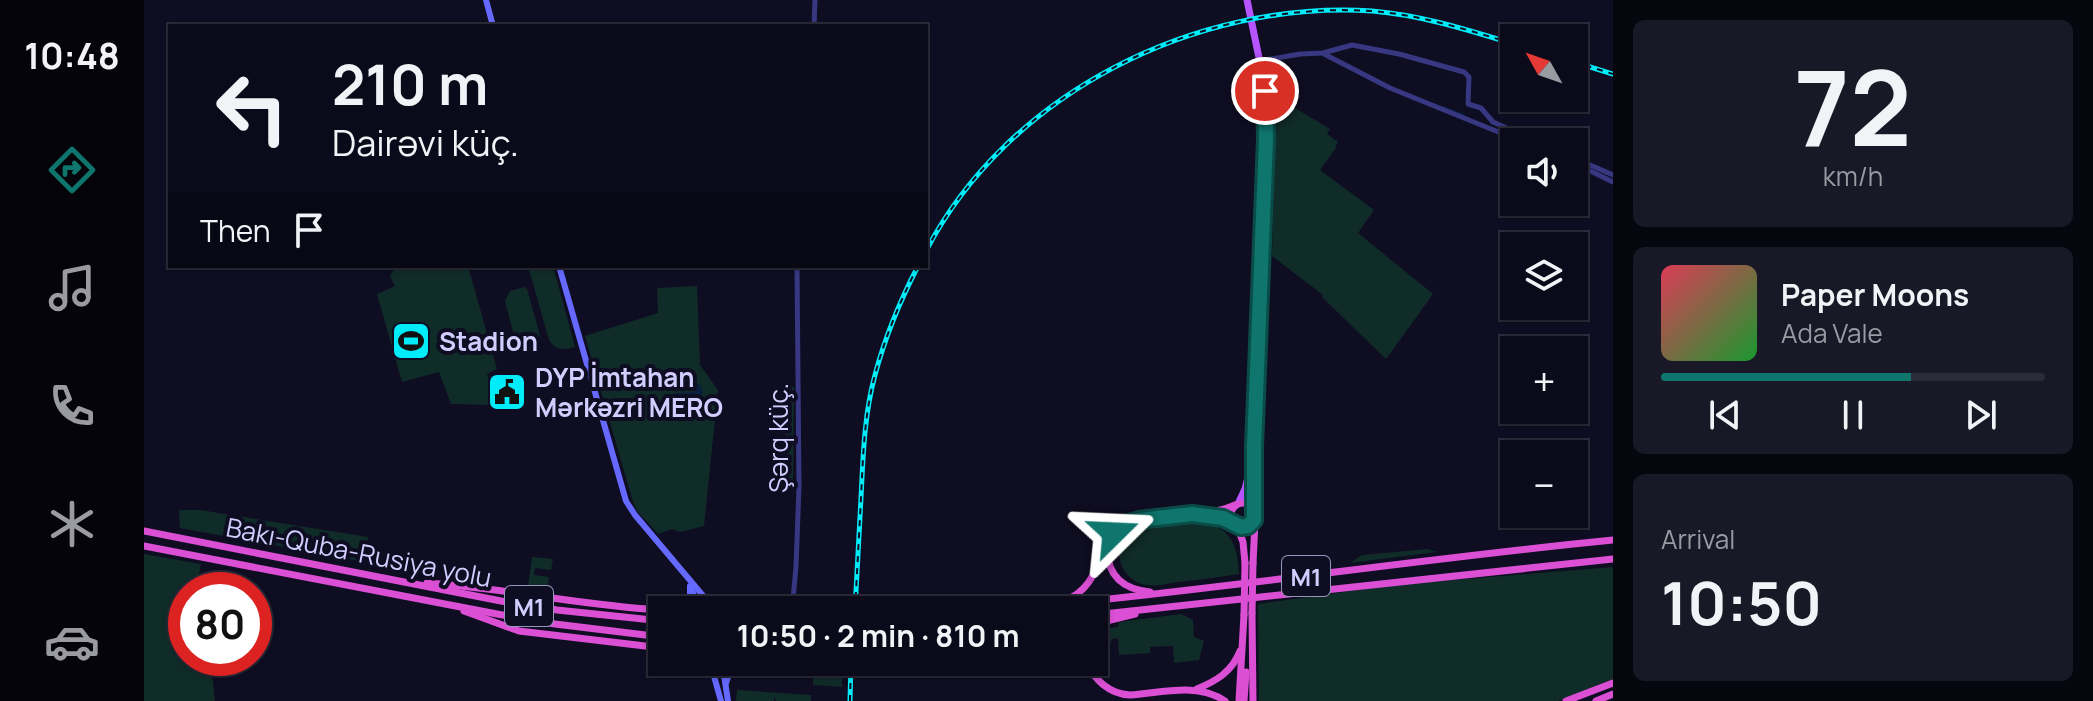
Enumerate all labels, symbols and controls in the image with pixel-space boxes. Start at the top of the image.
north arrow [1500,24,1588,112]
map controls [1500,24,1588,528]
text: 10:48 [24,31,120,80]
text: 72 [1794,35,1912,177]
text: 210 m [332,45,488,122]
icon: left [200,56,304,160]
pin [1231,57,1299,125]
icon: arrive [1243,69,1287,113]
text: Dairəvi küç. [332,118,519,167]
button: sound [1500,128,1588,216]
icon: directions [44,142,100,198]
text: km/h [1823,158,1883,194]
icon: arrive [287,208,331,252]
text: Then [200,210,271,251]
button: layers [1500,232,1588,320]
icon: music [44,260,100,316]
text: Paper Moons [1781,274,1969,315]
text: Ada Vale [1781,315,1883,351]
sports icon: Stadion [390,320,432,362]
place label: Stadion [439,323,538,359]
button: + [1500,336,1588,424]
place label: DYP İmtahan Mərkəzri MERO [535,359,723,425]
public building icon: DYP İmtahan Mərkəzri MERO [486,371,528,413]
icon: phone [44,378,100,434]
street label: Şərq küç. [760,383,796,493]
icon: previous [1703,393,1747,437]
icon: pause [1831,393,1875,437]
icon: next [1959,393,2003,437]
button: − [1500,440,1588,528]
position arrow [1072,491,1156,575]
icon: climate [44,496,100,552]
street label: Bakı-Quba-Rusiya yolu [223,509,495,595]
text: Arrival [1661,521,1735,557]
road number: M1 [1282,556,1330,596]
text: 10:50 [1661,561,1822,643]
speed limit sign: 80 [168,572,272,676]
road number: M1 [505,586,553,626]
icon: car [44,614,100,670]
text: 10:50 · 2 min · 810 m [737,615,1019,656]

